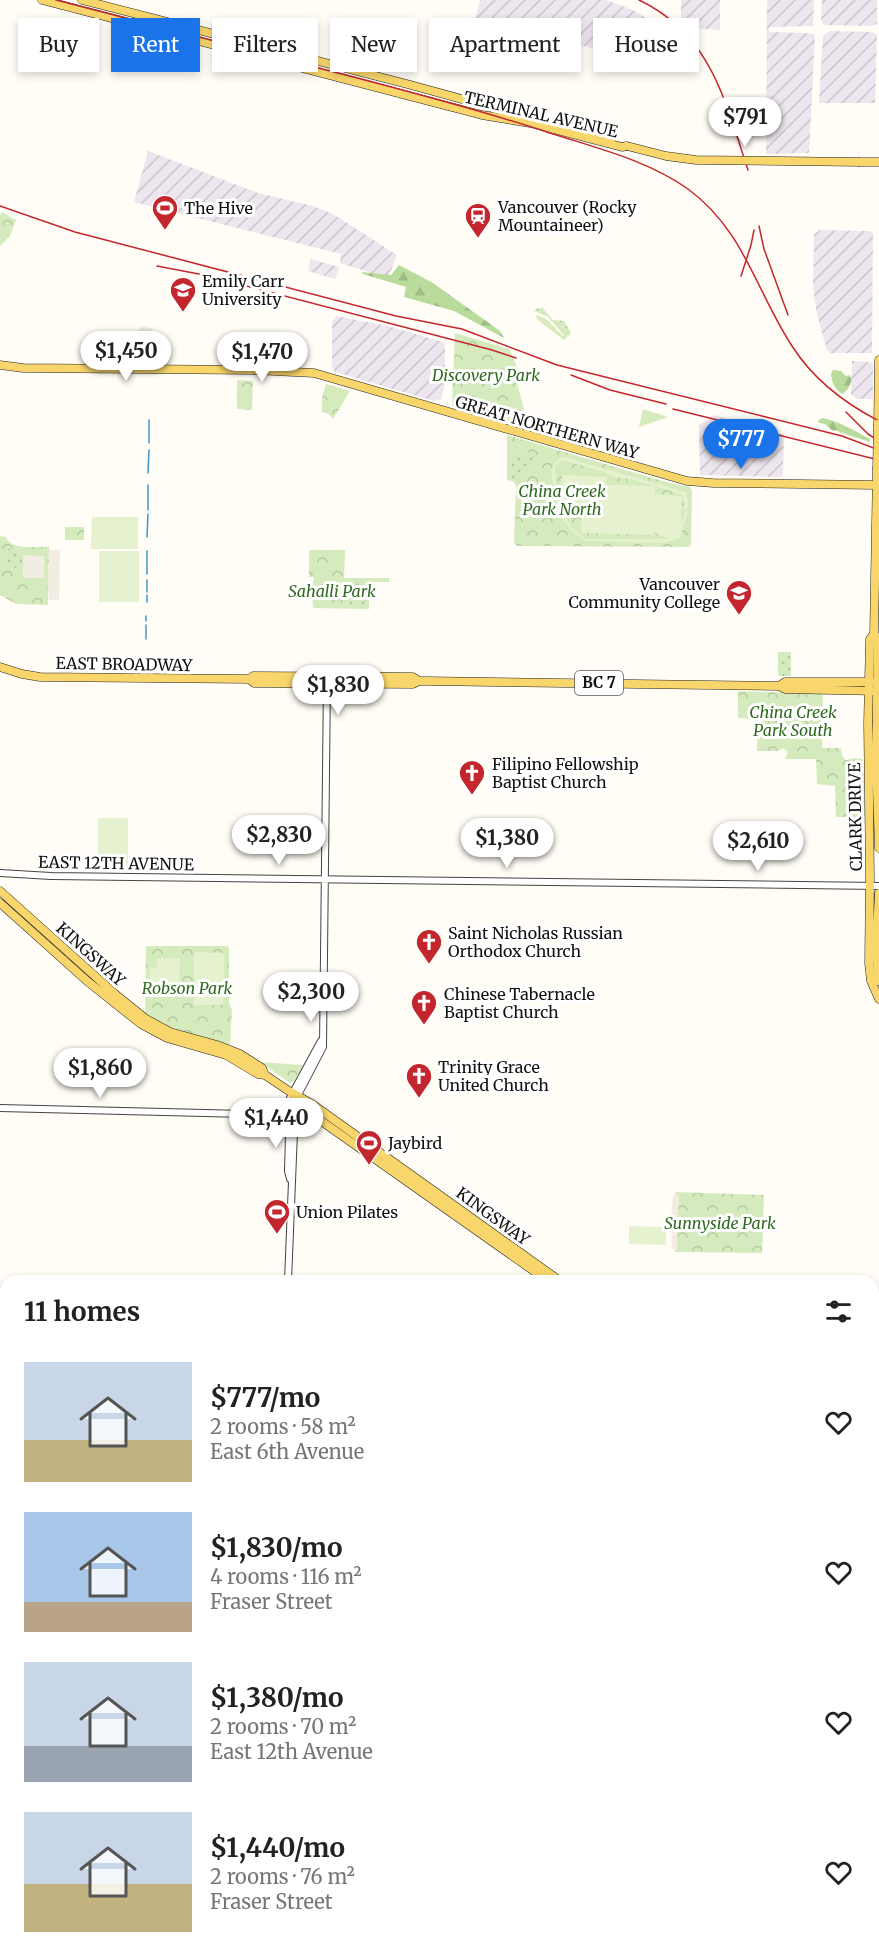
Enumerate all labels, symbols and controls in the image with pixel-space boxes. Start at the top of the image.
chip: Buy [18,18,99,72]
chip: Rent [111,18,200,72]
chip: Filters [212,18,318,72]
chip: New [330,18,417,72]
chip: Apartment [429,18,581,72]
chip: House [593,18,699,72]
street label: TERMINAL AVENUE [462,87,621,142]
pin: $791 [709,97,781,148]
text: $791 [723,104,767,129]
sports icon: The Hive [150,193,180,231]
place label: Vancouver (Rocky Mountaineer) [497,197,637,235]
place label: The Hive [184,198,253,218]
station icon: Vancouver (Rocky Mountaineer) [463,201,493,239]
place label: Emily Carr University [202,271,285,309]
school or university icon: Emily Carr University [168,275,198,313]
pin: $1,450 [77,331,175,382]
pin: $1,470 [213,332,311,383]
text: $1,450 [94,338,158,363]
text: $1,470 [231,339,293,364]
park label: Discovery Park [431,365,540,385]
street label: GREAT NORTHERN WAY [453,391,642,463]
pin: $777 [705,419,777,470]
text: $777 [717,426,765,451]
park label: China Creek Park North [518,481,606,519]
place label: Vancouver Community College [568,574,720,612]
school or university icon: Vancouver Community College [724,578,754,616]
park label: Sahalli Park [288,581,376,601]
street label: EAST BROADWAY [55,653,193,675]
pin: $1,830 [289,665,387,716]
road number: BC 7 [575,671,623,695]
text: $1,830 [306,672,370,697]
park label: China Creek Park South [749,702,837,740]
place label: Filipino Fellowship Baptist Church [492,754,639,792]
church icon: Filipino Fellowship Baptist Church [457,758,487,796]
street label: CLARK DRIVE [844,762,866,871]
pin: $2,830 [230,815,328,866]
pin: $1,380 [458,818,556,869]
pin: $2,610 [709,821,807,872]
text: $2,830 [246,822,312,847]
text: $1,380 [475,825,539,850]
text: $2,610 [727,828,789,853]
street label: EAST 12TH AVENUE [38,852,195,874]
street label: KINGSWAY [52,918,130,991]
place label: Saint Nicholas Russian Orthodox Church [448,923,623,961]
church icon: Saint Nicholas Russian Orthodox Church [414,927,444,965]
pin: $2,300 [262,972,360,1023]
park label: Robson Park [142,978,232,998]
text: $2,300 [277,979,345,1004]
place label: Chinese Tabernacle Baptist Church [444,984,595,1022]
church icon: Chinese Tabernacle Baptist Church [409,988,439,1026]
pin: $1,860 [51,1048,149,1099]
text: $1,860 [67,1055,133,1080]
place label: Trinity Grace United Church [438,1057,549,1095]
church icon: Trinity Grace United Church [404,1061,434,1099]
pin: $1,440 [227,1098,325,1149]
text: $1,440 [243,1105,309,1130]
sports icon: Jaybird [354,1128,384,1166]
place label: Jaybird [387,1133,442,1153]
street label: KINGSWAY [452,1183,534,1250]
sports icon: Union Pilates [262,1197,292,1235]
place label: Union Pilates [296,1202,398,1222]
park label: Sunnyside Park [664,1213,776,1233]
text: 11 homes [24,1295,140,1328]
icon: filters [822,1295,855,1328]
text: $777/mo [210,1381,320,1414]
icon: home [72,1386,144,1458]
icon: heart [822,1406,855,1439]
text: 2 rooms · 58 m² [210,1414,356,1439]
text: East 6th Avenue [210,1439,364,1464]
text: $1,830/mo [210,1531,342,1564]
icon: home [72,1536,144,1608]
icon: heart [822,1556,855,1589]
text: 4 rooms · 116 m² [210,1564,362,1589]
text: Fraser Street [210,1589,333,1614]
text: $1,380/mo [210,1681,344,1714]
icon: home [72,1686,144,1758]
icon: heart [822,1706,855,1739]
text: 2 rooms · 70 m² [210,1714,356,1739]
text: East 12th Avenue [210,1739,373,1764]
text: $1,440/mo [210,1831,345,1864]
icon: home [72,1836,144,1908]
icon: heart [822,1856,855,1889]
text: 2 rooms · 76 m² [210,1864,355,1889]
text: Fraser Street [210,1889,333,1914]

